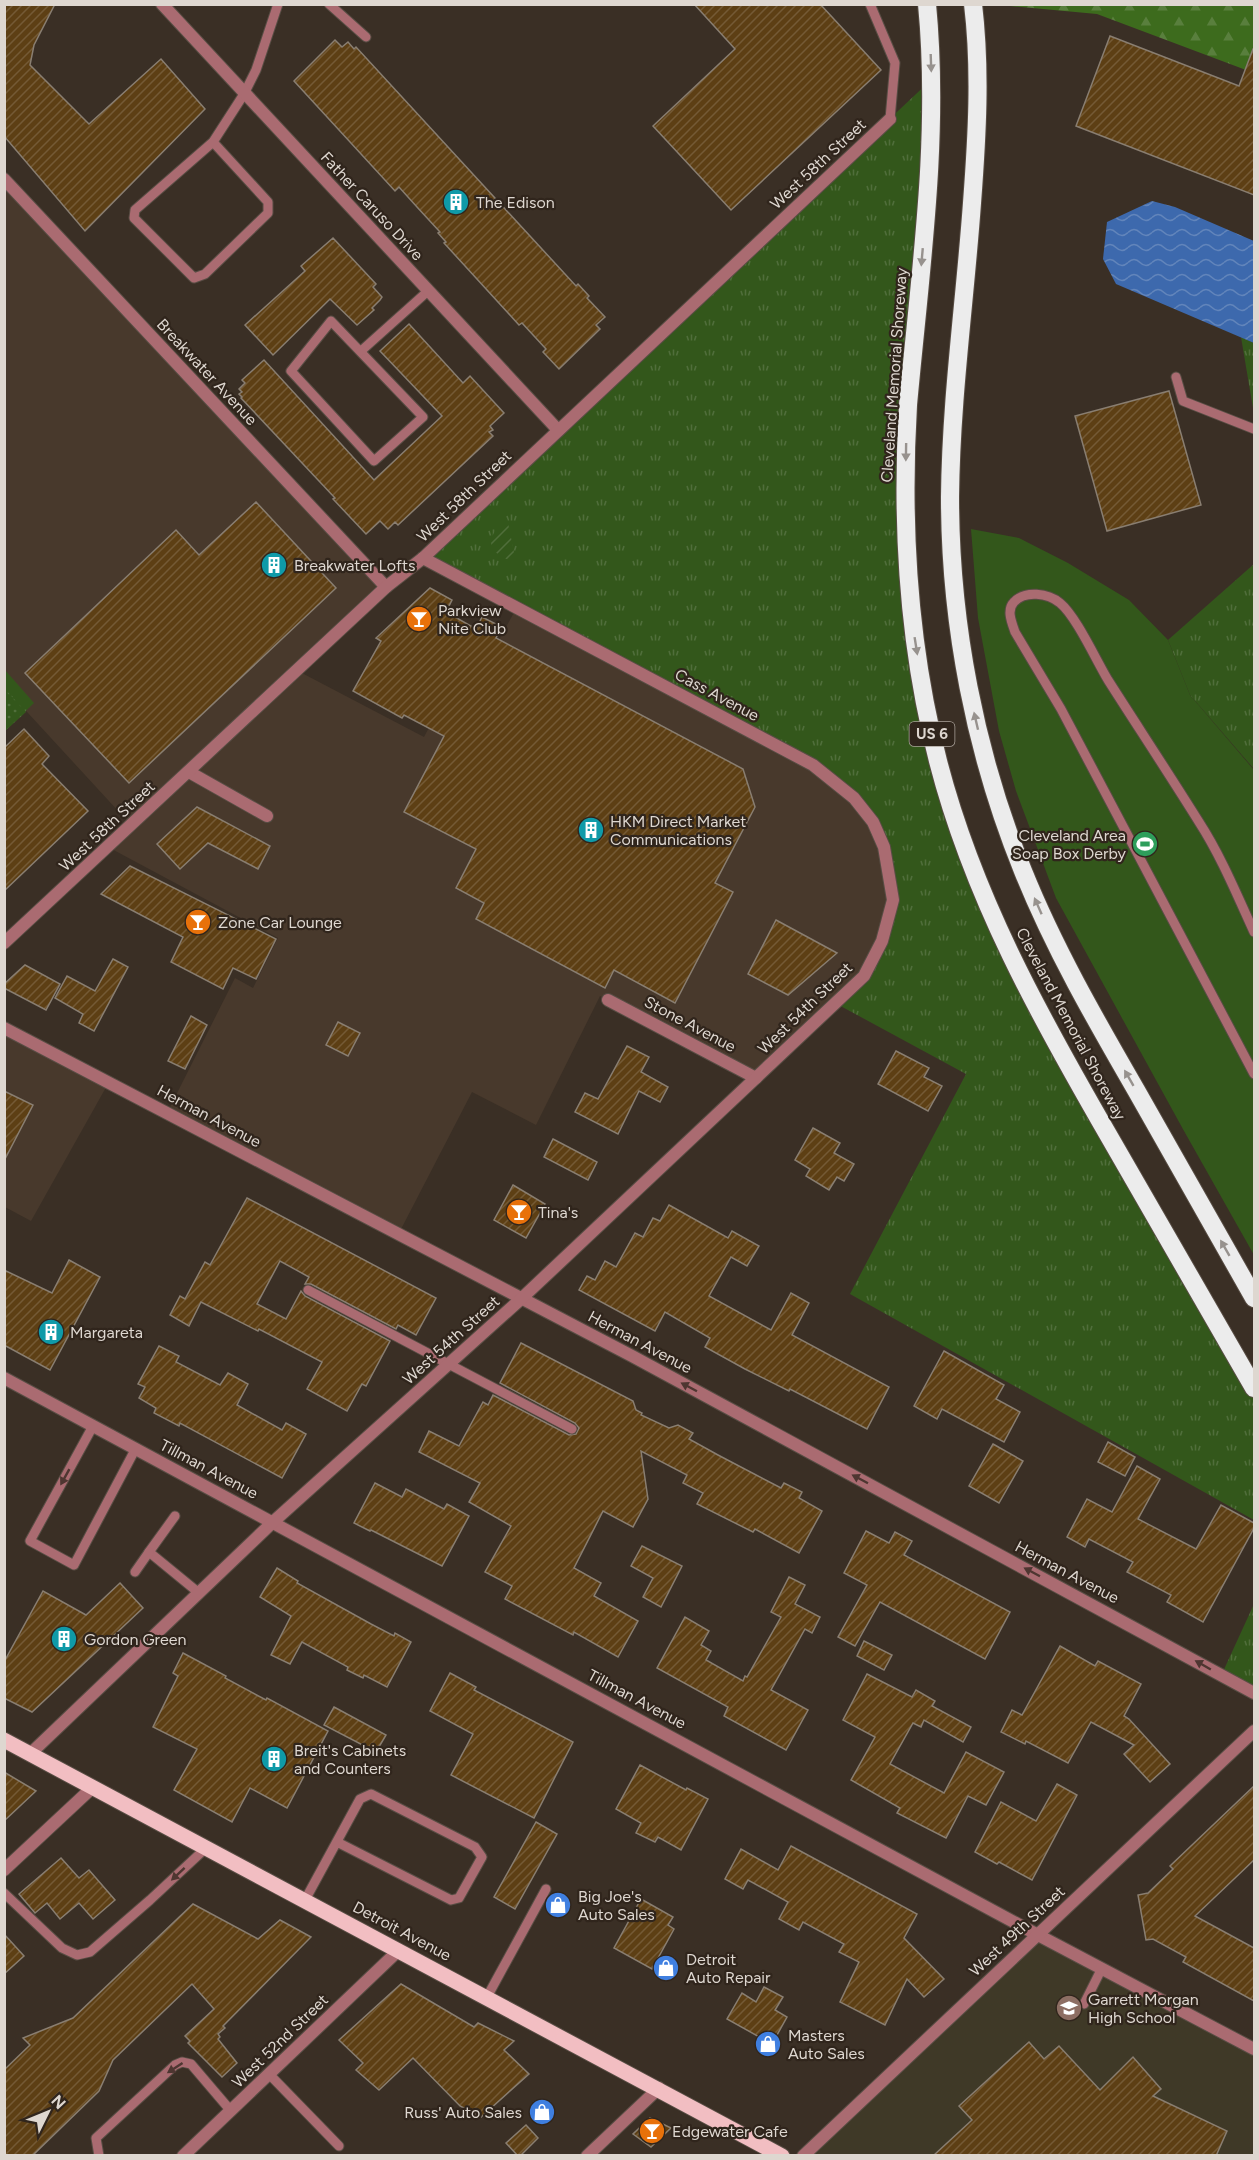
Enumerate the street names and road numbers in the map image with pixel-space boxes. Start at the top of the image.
street label: West 58th Street [766,115,870,213]
street label: Father Caruso Drive [317,148,427,264]
street label: Cleveland Memorial Shoreway [877,266,911,483]
street label: Breakwater Avenue [153,315,261,429]
street label: West 58th Street [413,446,515,546]
street label: Cass Avenue [672,665,763,725]
road number: US 6 [910,722,954,746]
street label: West 58th Street [55,777,159,875]
street label: Cleveland Memorial Shoreway [1012,925,1130,1124]
street label: West 54th Street [754,958,856,1058]
street label: Stone Avenue [641,992,739,1056]
street label: Herman Avenue [154,1081,264,1151]
street label: West 54th Street [399,1292,503,1388]
street label: Herman Avenue [585,1307,695,1377]
street label: Tillman Avenue [157,1435,262,1503]
street label: Herman Avenue [1012,1537,1122,1607]
street label: Tillman Avenue [585,1665,690,1733]
street label: West 49th Street [965,1882,1069,1980]
street label: Detroit Avenue [350,1897,454,1965]
street label: West 52nd Street [228,1990,332,2092]

